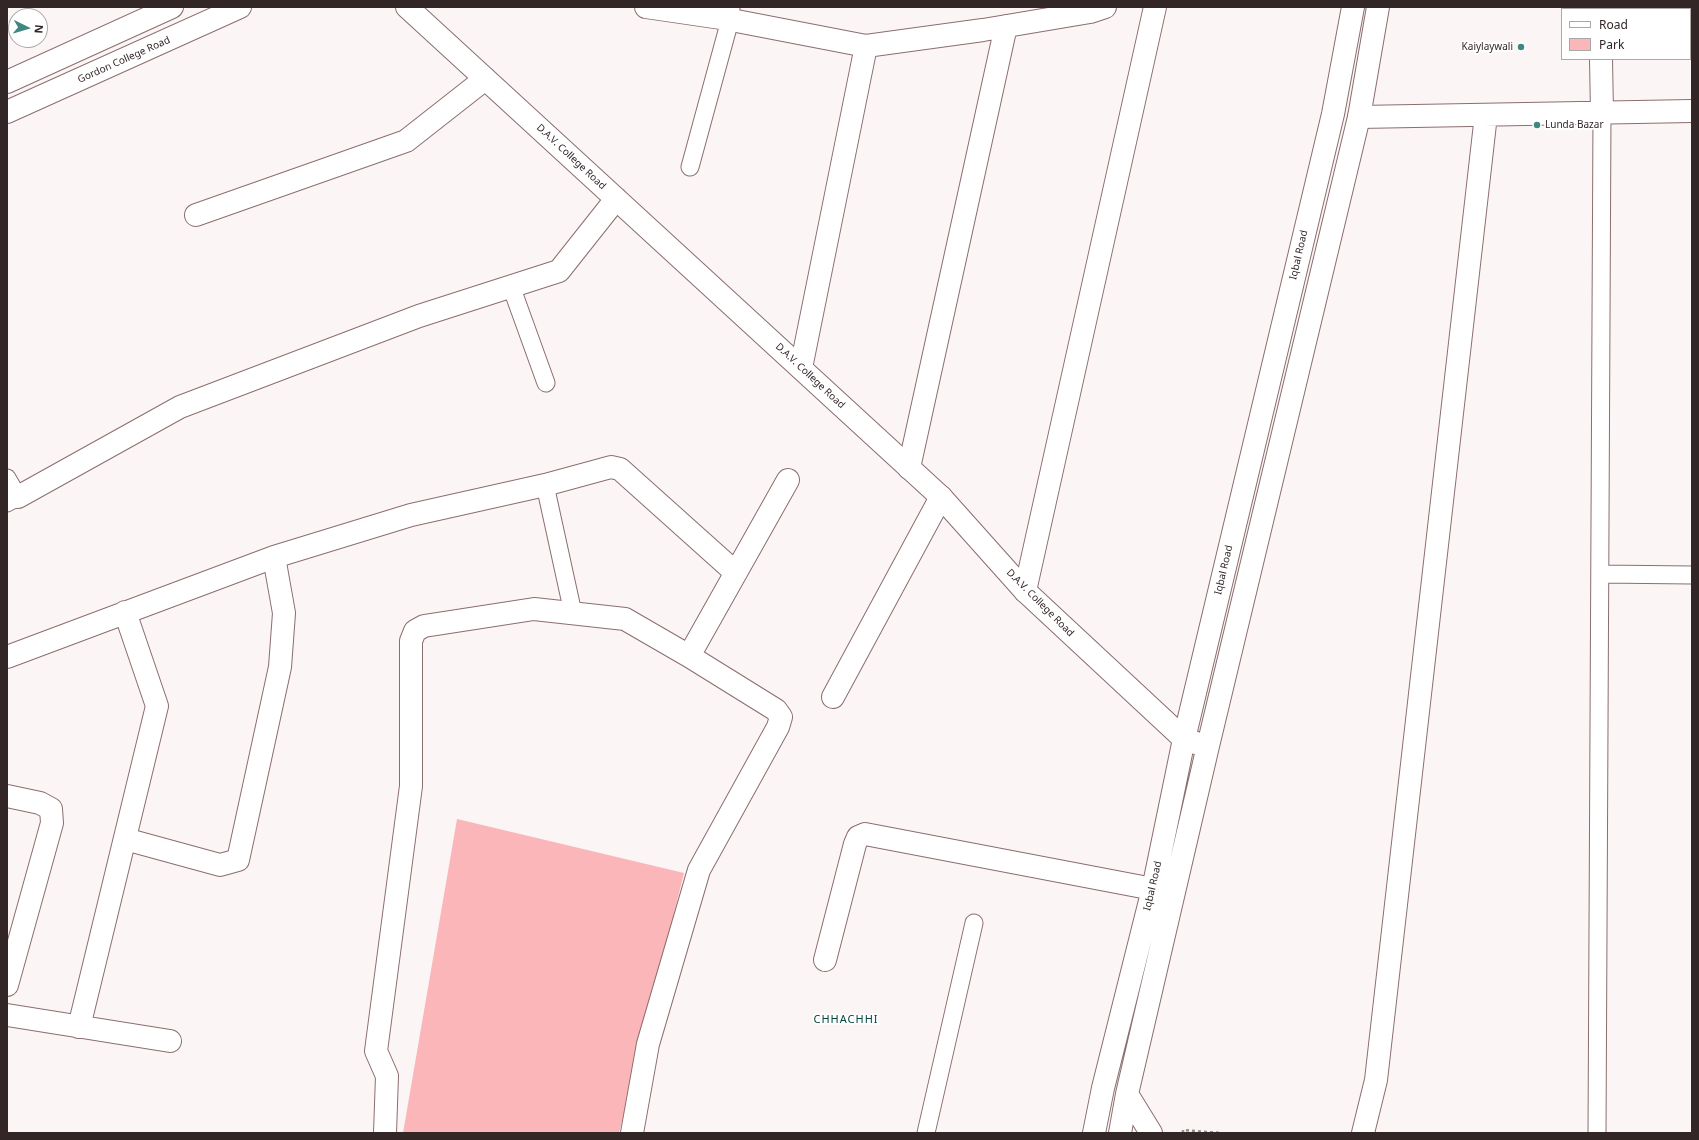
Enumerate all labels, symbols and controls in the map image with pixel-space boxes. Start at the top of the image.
north arrow [8,8,48,48]
legend [1561,8,1691,60]
text: Road [1599,16,1628,33]
text: N [32,24,47,34]
street label: Gordon College Road [76,34,172,86]
text: Park [1599,36,1624,53]
place label: Kaiylaywali [1462,41,1513,53]
marker: Kaiylaywali [1516,42,1526,52]
place label: Lunda Bazar [1545,119,1604,131]
marker: Lunda Bazar [1532,120,1542,130]
street label: D.A.V. College Road [534,122,608,192]
street label: Iqbal Road [1287,229,1311,281]
street label: D.A.V. College Road [773,341,847,411]
street label: Iqbal Road [1212,544,1236,596]
street label: D.A.V. College Road [1004,567,1076,639]
street label: Iqbal Road [1141,860,1165,912]
district label: CHHACHHI [813,1013,879,1027]

